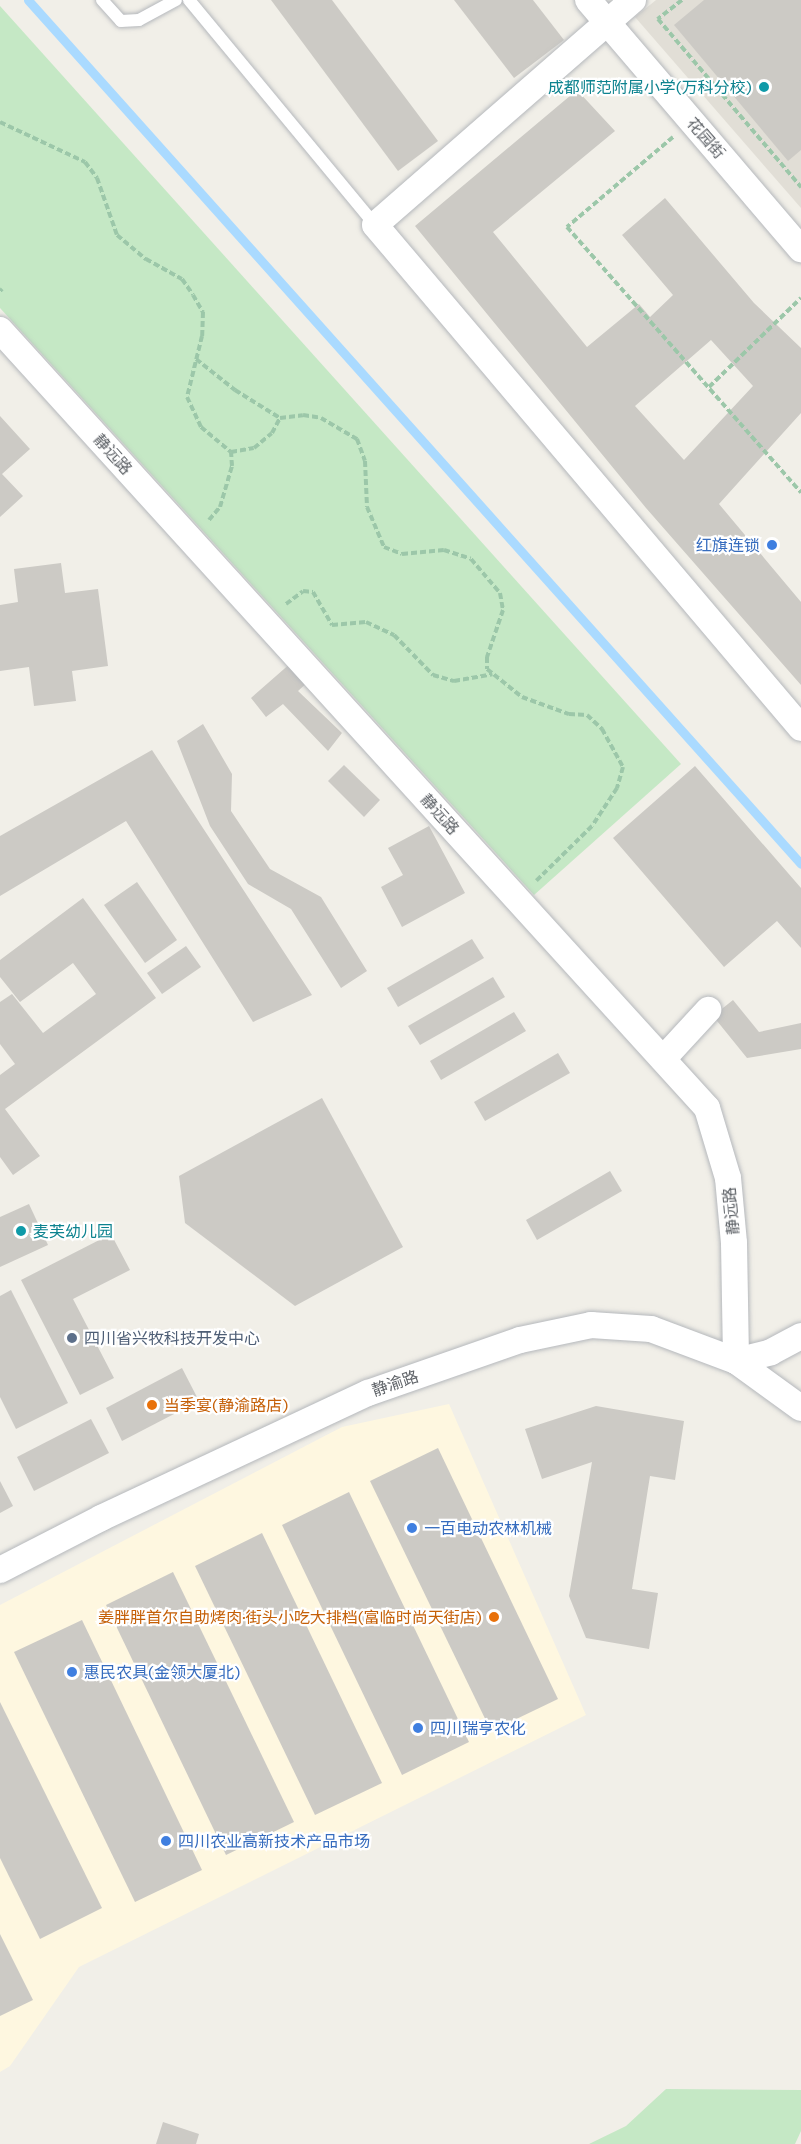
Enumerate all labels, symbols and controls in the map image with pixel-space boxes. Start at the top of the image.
place label: 成都师范附属小学(万科分校) [548,77,752,97]
marker: 成都师范附属小学(万科分校) [757,80,771,94]
street label: 花园街 [683,114,729,162]
street label: 静远路 [90,430,136,478]
place label: 红旗连锁 [696,535,760,555]
marker: 红旗连锁 [765,538,779,552]
street label: 静远路 [417,790,463,838]
street label: 静远路 [719,1186,743,1236]
place label: 麦芙幼儿园 [33,1221,113,1241]
marker: 麦芙幼儿园 [14,1224,28,1238]
place label: 四川省兴牧科技开发中心 [84,1328,260,1348]
marker: 四川省兴牧科技开发中心 [65,1331,79,1345]
street label: 静渝路 [369,1366,421,1400]
place label: 当季宴(静渝路店) [164,1395,288,1415]
marker: 当季宴(静渝路店) [145,1398,159,1412]
place label: 一百电动农林机械 [424,1518,552,1538]
marker: 一百电动农林机械 [405,1521,419,1535]
place label: 姜胖胖首尔自助烤肉·街头小吃大排档(富临时尚天街店) [98,1607,482,1627]
marker: 姜胖胖首尔自助烤肉·街头小吃大排档(富临时尚天街店) [487,1610,501,1624]
place label: 惠民农具(金领大厦北) [84,1662,240,1682]
marker: 惠民农具(金领大厦北) [65,1665,79,1679]
place label: 四川瑞亨农化 [430,1718,526,1738]
marker: 四川瑞亨农化 [411,1721,425,1735]
place label: 四川农业高新技术产品市场 [178,1831,370,1851]
marker: 四川农业高新技术产品市场 [159,1834,173,1848]

